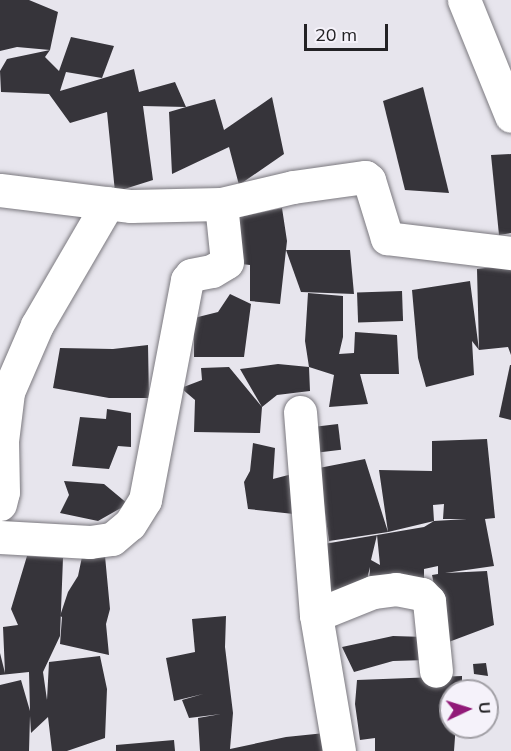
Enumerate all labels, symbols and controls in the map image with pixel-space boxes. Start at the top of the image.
scale bar [307,12,391,50]
text: 20 m [315,23,357,46]
north arrow [439,679,499,739]
text: U [475,701,495,714]

